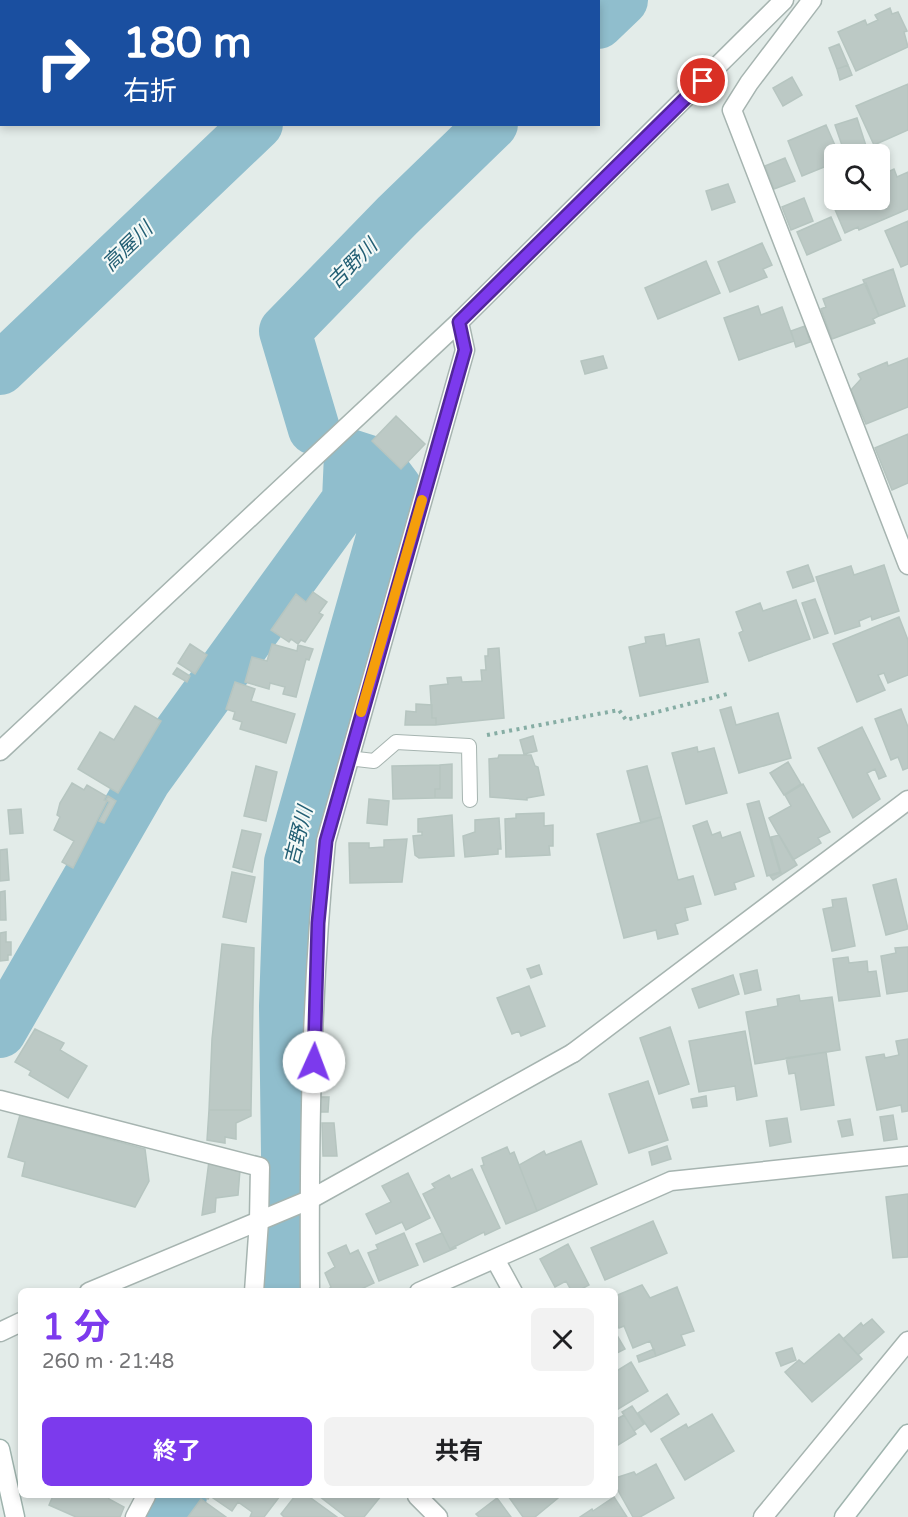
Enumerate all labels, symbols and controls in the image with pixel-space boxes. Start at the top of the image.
text: 180 m [123,18,252,69]
icon: right [24,24,102,102]
pin [677,55,728,106]
icon: arrive [686,64,719,97]
text: 右折 [123,75,177,108]
map controls [824,144,890,210]
button: search [824,144,890,210]
water label: 高屋川 [98,216,159,276]
water label: 吉野川 [323,233,384,294]
water label: 吉野川 [280,802,318,868]
position arrow [282,1030,346,1094]
text: 1 分 [42,1306,110,1349]
button: close [531,1308,594,1371]
text: 260 m · 21:48 [42,1350,174,1374]
button: 終了 [42,1417,312,1486]
button: 共有 [324,1417,594,1486]

